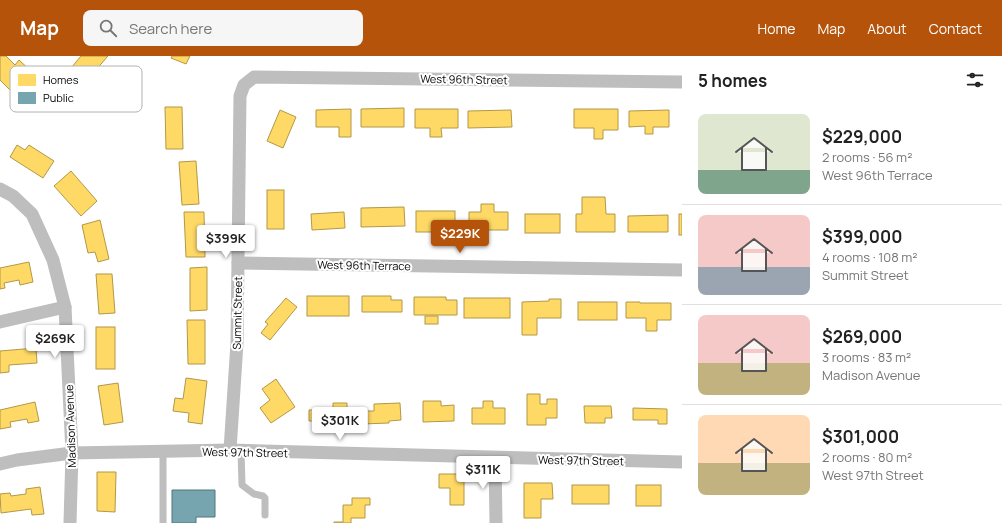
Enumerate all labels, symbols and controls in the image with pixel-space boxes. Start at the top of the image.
search box [83,10,363,46]
text: Map [20,15,59,41]
icon: search [97,17,119,39]
text: Search here [129,18,212,39]
text: Home [758,19,795,38]
text: Map [817,19,845,38]
text: About [867,19,907,38]
text: Contact [929,19,982,38]
legend [10,66,142,112]
text: 5 homes [698,69,767,92]
icon: filters [964,69,986,91]
street label: West 96th Street [420,71,508,87]
text: Homes [43,72,79,87]
text: Public [43,90,74,105]
text: $229,000 [822,125,902,148]
icon: home [730,130,778,178]
text: 2 rooms · 56 m² [822,148,912,166]
text: West 96th Terrace [822,166,933,184]
pin: $229K [432,220,488,254]
text: $229K [440,224,480,242]
pin: $399K [198,225,254,259]
text: $399,000 [822,225,902,248]
text: $399K [206,229,246,247]
icon: home [730,231,778,279]
text: 4 rooms · 108 m² [822,248,918,266]
street label: West 96th Terrace [317,257,411,273]
text: Summit Street [822,266,909,284]
street label: Summit Street [229,276,245,350]
pin: $269K [27,325,83,359]
text: $269,000 [822,325,902,348]
text: $269K [35,329,75,347]
icon: home [730,331,778,379]
text: 3 rooms · 83 m² [822,348,911,366]
text: Madison Avenue [822,366,920,384]
street label: Madison Avenue [61,384,79,468]
pin: $301K [312,407,368,441]
text: $301K [321,411,359,429]
text: $301,000 [822,425,899,448]
icon: home [730,431,778,479]
street label: West 97th Street [202,444,288,460]
text: 2 rooms · 80 m² [822,448,912,466]
street label: West 97th Street [538,452,624,468]
pin: $311K [455,456,511,490]
text: $311K [465,460,501,478]
text: West 97th Street [822,466,924,484]

